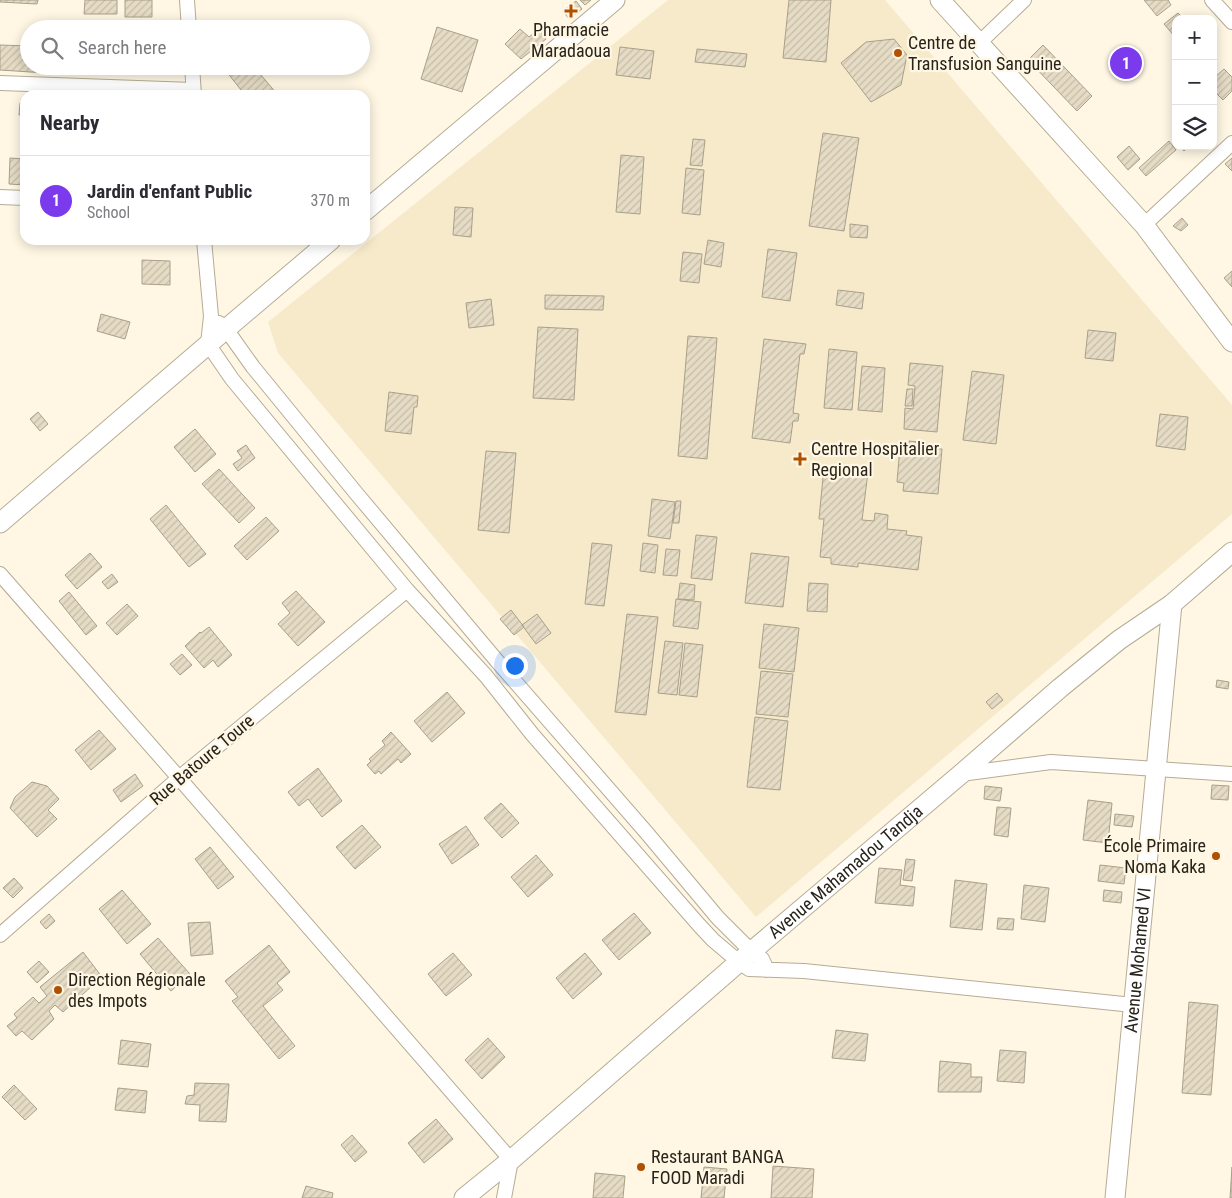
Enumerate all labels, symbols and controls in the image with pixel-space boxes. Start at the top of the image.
marker: Pharmacie Maradaoua [565,5,577,17]
map controls [1172,15,1217,150]
button: + [1172,15,1217,60]
place label: Pharmacie Maradaoua [531,19,611,61]
search box [20,20,370,75]
place label: Centre de Transfusion Sanguine [908,32,1062,74]
icon: search [38,34,66,62]
text: Search here [78,36,166,59]
pin: 1 [1110,44,1142,82]
marker: Centre de Transfusion Sanguine [892,47,904,59]
button: − [1172,60,1217,105]
button: layers [1172,105,1217,150]
text: Nearby [40,111,99,135]
text: Jardin d'enfant Public [87,180,252,203]
text: 1 [52,191,60,210]
text: 370 m [311,191,350,210]
text: School [87,203,130,222]
place label: Centre Hospitalier Regional [811,438,940,480]
marker: Centre Hospitalier Regional [793,452,807,466]
your location [502,653,528,679]
street label: Rue Batoure Toure [145,710,258,809]
street label: Avenue Mahamadou Tandja [764,800,927,943]
place label: École Primaire Noma Kaka [1104,835,1206,877]
marker: École Primaire Noma Kaka [1210,850,1222,862]
street label: Avenue Mohamed VI [1120,887,1155,1034]
place label: Direction Régionale des Impots [68,969,206,1011]
marker: Direction Régionale des Impots [52,984,64,996]
place label: Restaurant BANGA FOOD Maradi [651,1146,785,1188]
marker: Restaurant BANGA FOOD Maradi [635,1161,647,1173]

